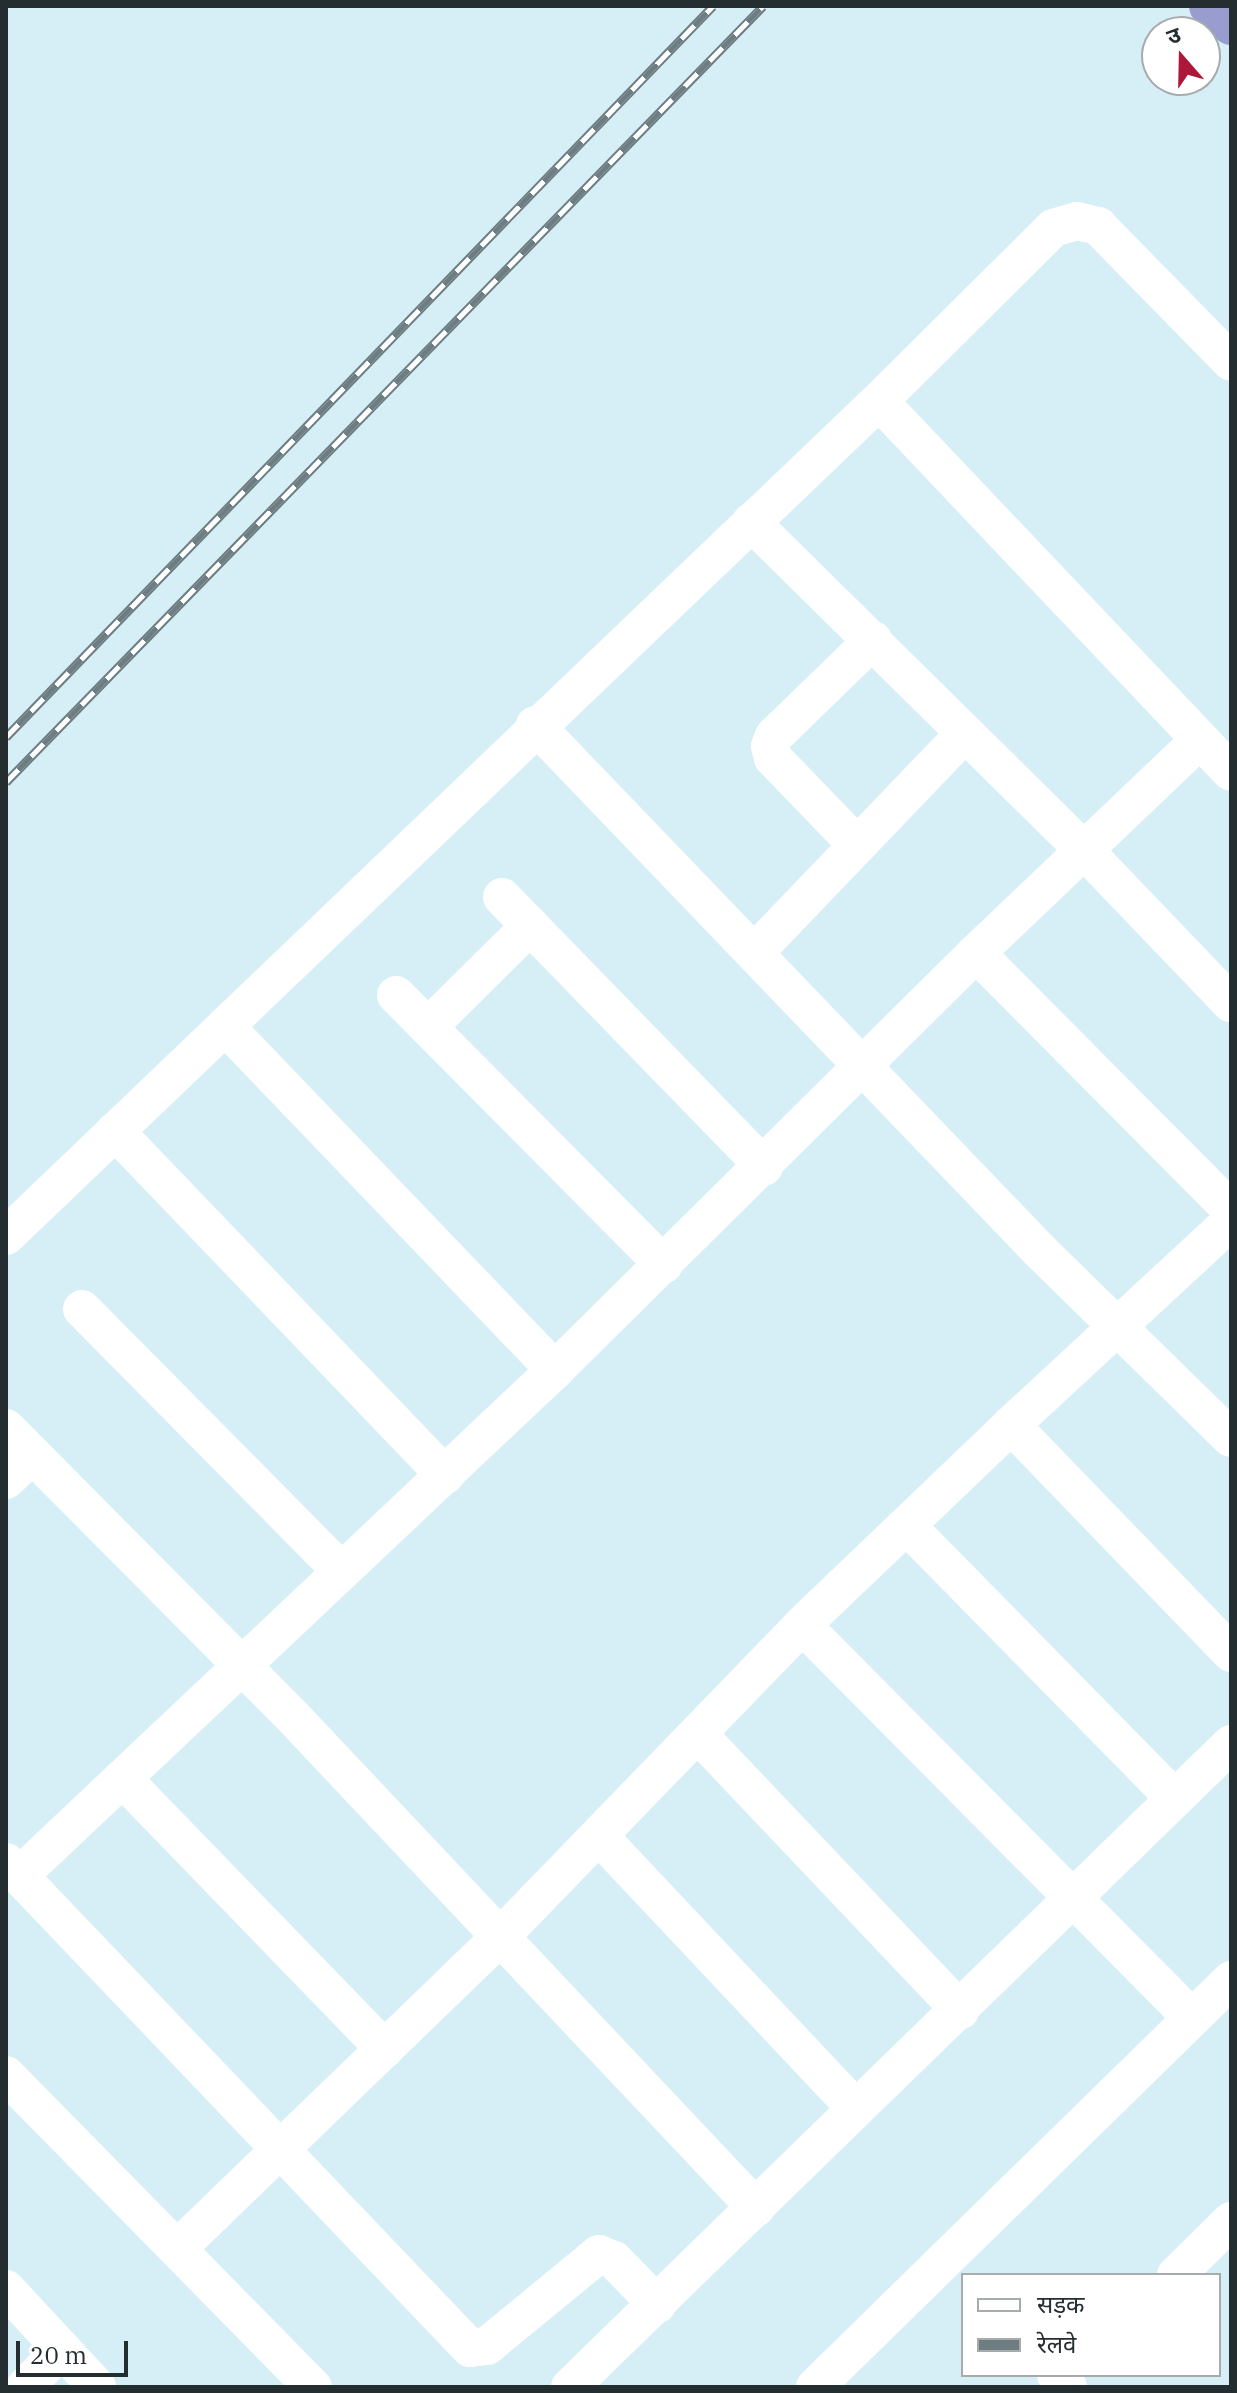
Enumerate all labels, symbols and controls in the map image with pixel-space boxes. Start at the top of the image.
north arrow [1141,16,1221,96]
text: उ [1162,19,1184,51]
legend [961,2273,1221,2377]
text: सड़क [1037,2288,1085,2320]
scale bar [20,2325,132,2375]
text: रेलवे [1037,2328,1076,2360]
text: 20 m [30,2339,87,2371]

